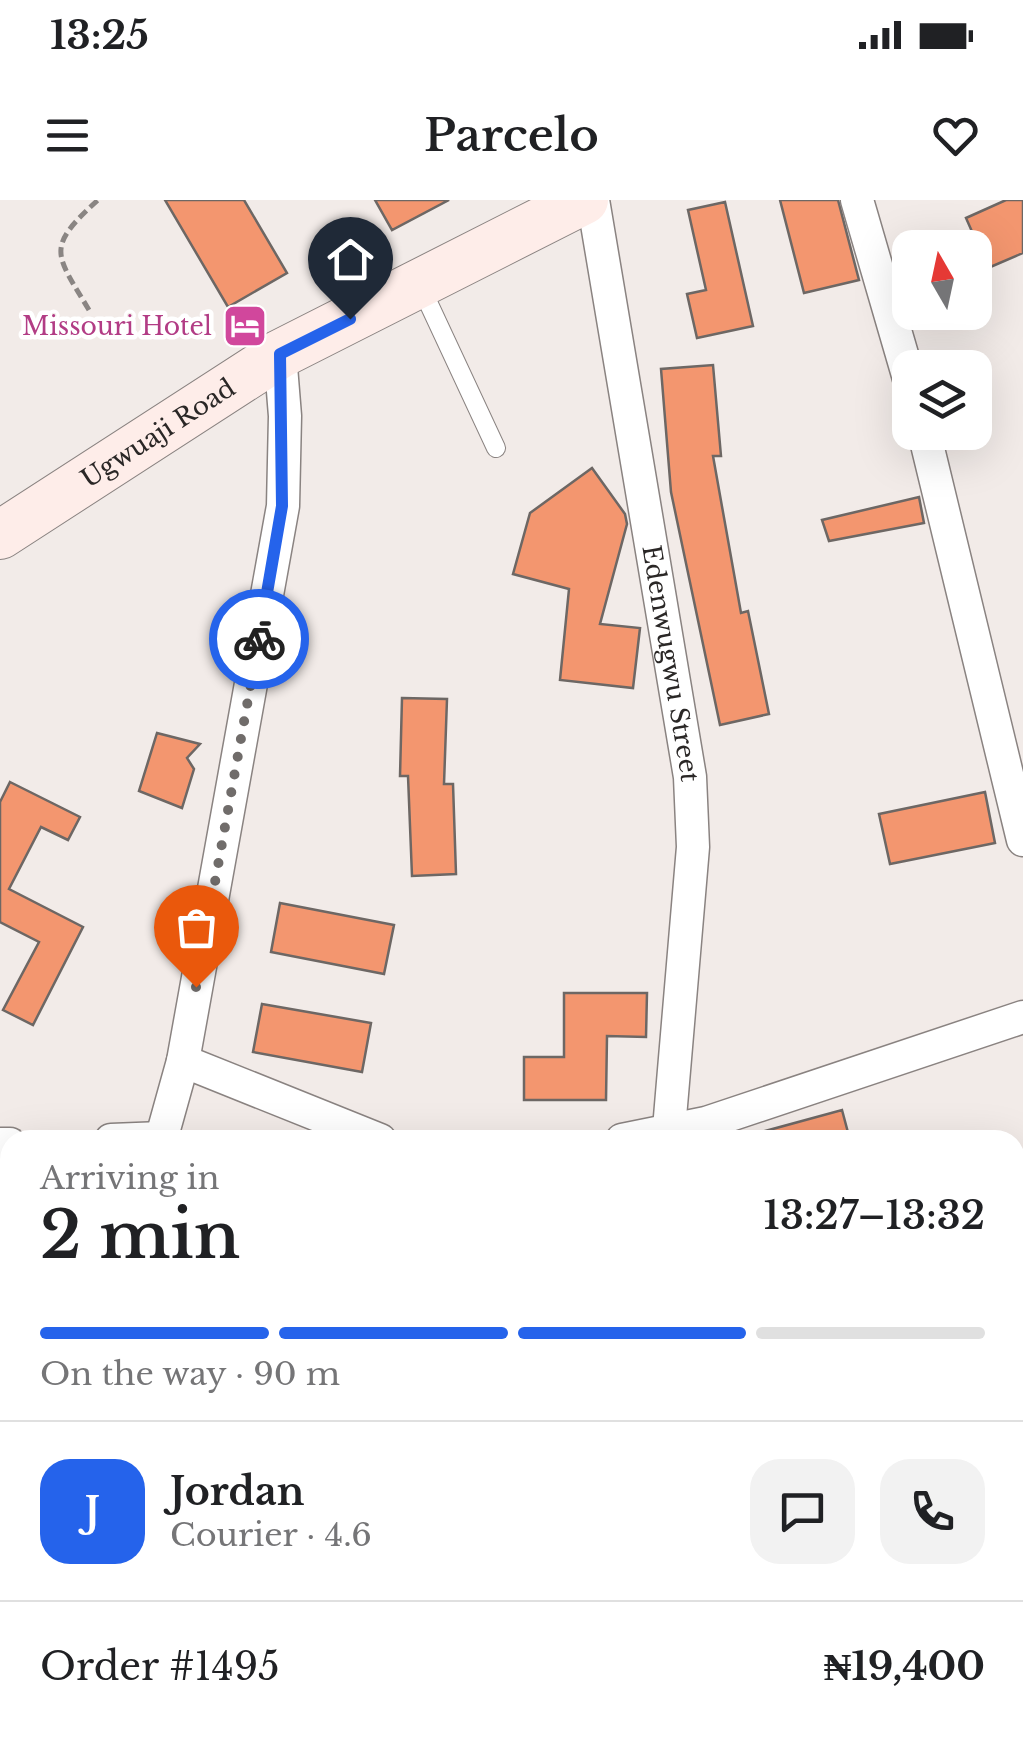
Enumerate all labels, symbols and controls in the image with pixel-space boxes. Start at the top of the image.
text: 13:25 [50,12,149,59]
text: Parcelo [424,107,599,163]
icon: menu [40,108,95,163]
icon: heart [928,108,983,163]
pin [308,217,393,320]
north arrow [892,230,992,330]
map controls [892,230,992,450]
icon: home [323,232,378,287]
hotel icon: Missouri Hotel [222,303,268,349]
place label: Missouri Hotel [22,311,212,342]
button: layers [892,350,992,450]
street label: Ugwuaji Road [75,372,241,495]
street label: Edenwugwu Street [635,543,705,783]
courier [209,589,309,689]
icon: bike [232,612,287,667]
pin [154,885,239,988]
icon: bag [169,900,224,955]
text: Arriving in [40,1158,219,1198]
text: 13:27–13:32 [763,1192,985,1239]
text: 2 min [40,1195,240,1276]
text: On the way · 90 m [40,1354,340,1394]
button: chat [750,1459,855,1564]
button: phone [880,1459,985,1564]
text: Jordan [170,1468,304,1515]
text: J [85,1488,100,1535]
text: Courier · 4.6 [170,1515,372,1555]
text: Order #1495 [40,1643,280,1690]
text: ₦19,400 [824,1643,985,1690]

